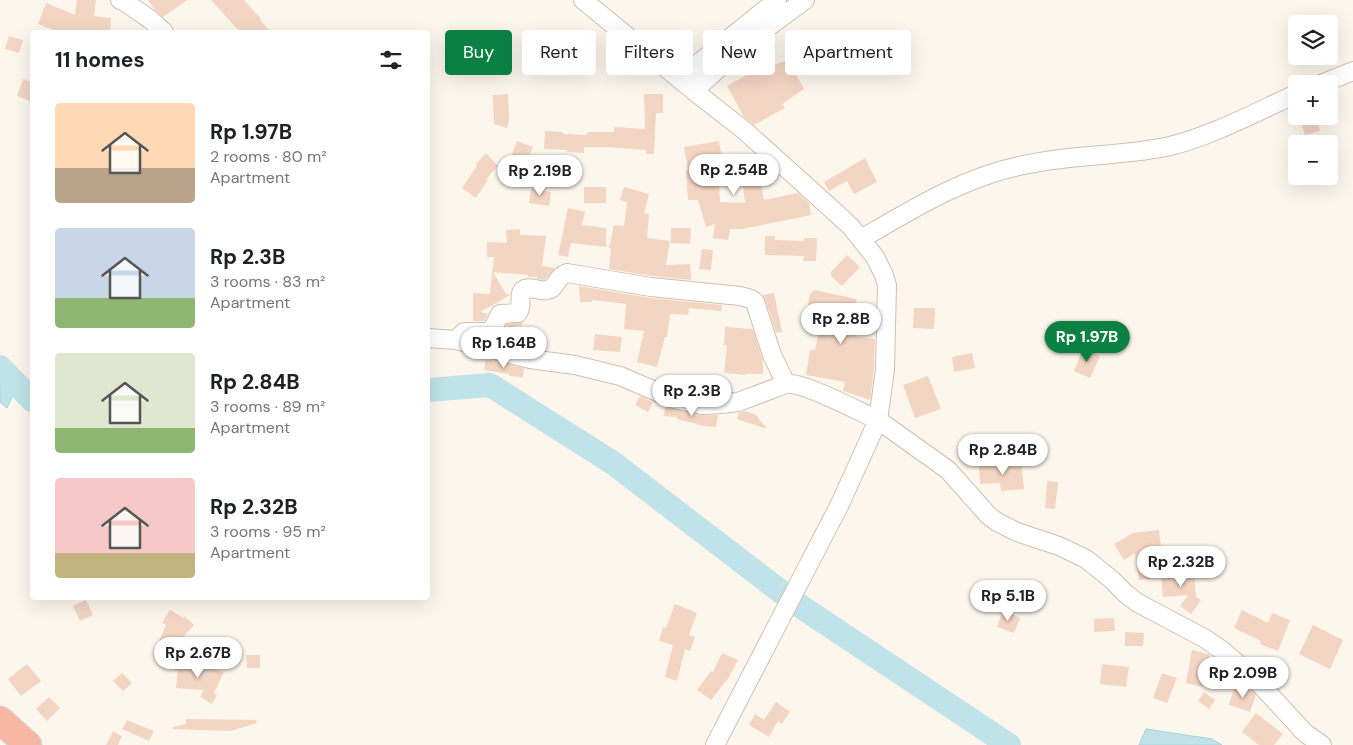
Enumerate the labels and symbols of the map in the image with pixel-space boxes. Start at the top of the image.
pin: Rp 2.19B [488,154,592,197]
pin: Rp 2.54B [682,154,786,196]
pin: Rp 2.8B [795,302,887,345]
pin: Rp 1.97B [1035,320,1139,363]
pin: Rp 1.64B [452,326,556,369]
pin: Rp 2.3B [646,374,738,417]
pin: Rp 2.84B [951,434,1055,476]
pin: Rp 2.32B [1129,546,1233,588]
pin: Rp 5.1B [962,580,1054,622]
pin: Rp 2.67B [146,636,250,679]
pin: Rp 2.09B [1191,656,1295,699]

